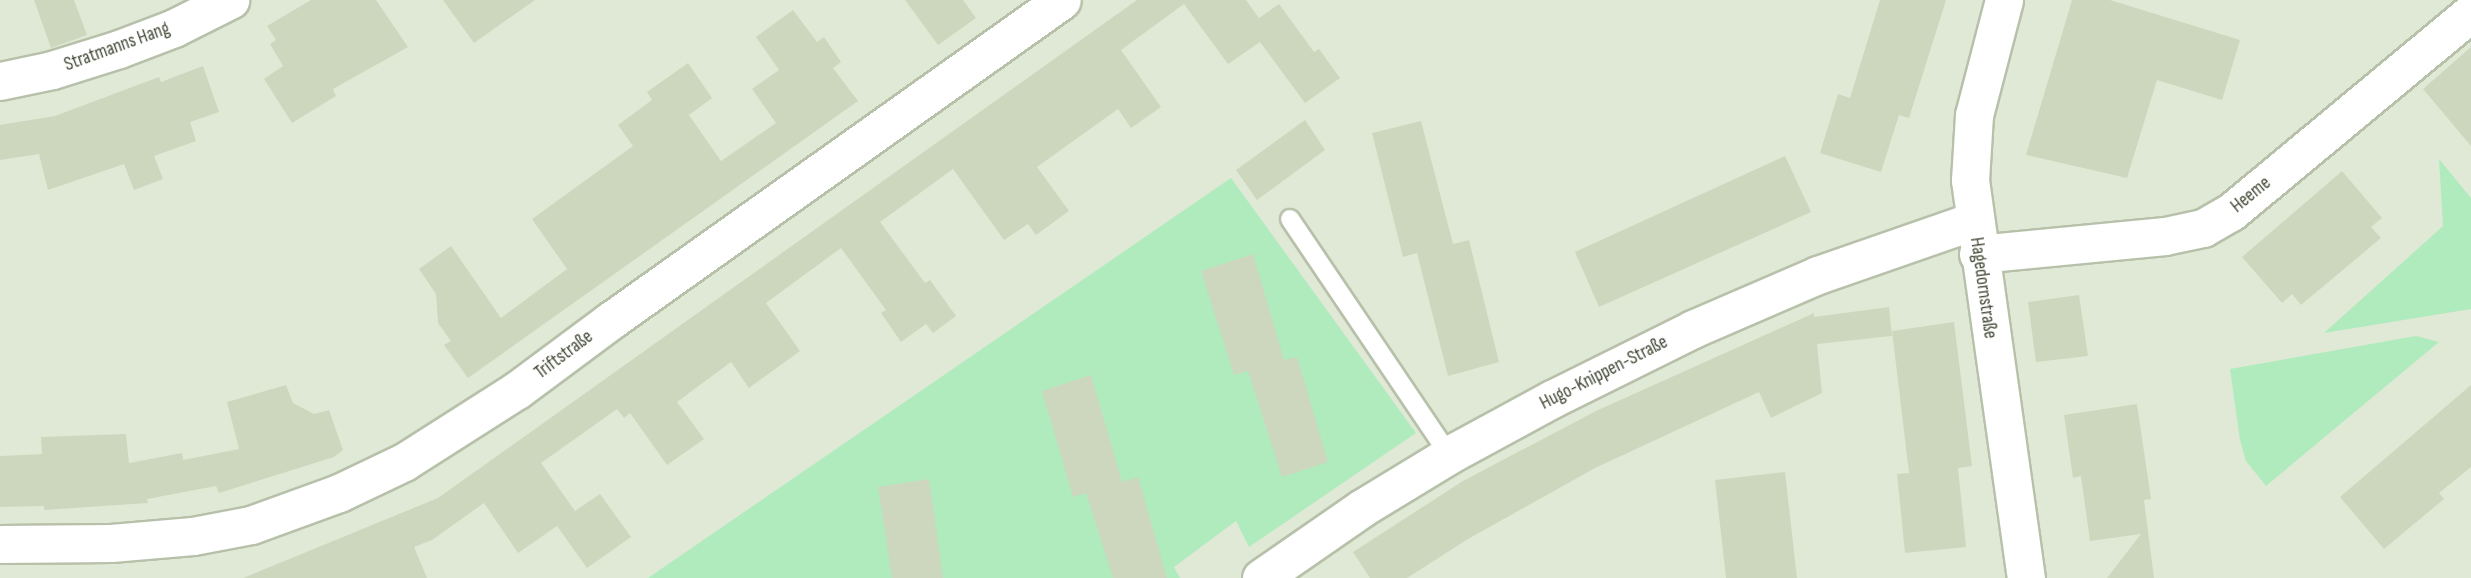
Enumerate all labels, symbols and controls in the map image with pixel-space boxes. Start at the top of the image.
street label: Stratmanns Hang [61,17,173,77]
street label: Heeme [2226,172,2276,218]
street label: Hagedornstraße [1965,236,2001,340]
street label: Triftstraße [530,326,598,384]
street label: Hugo-Knippen-Straße [1536,331,1672,415]

